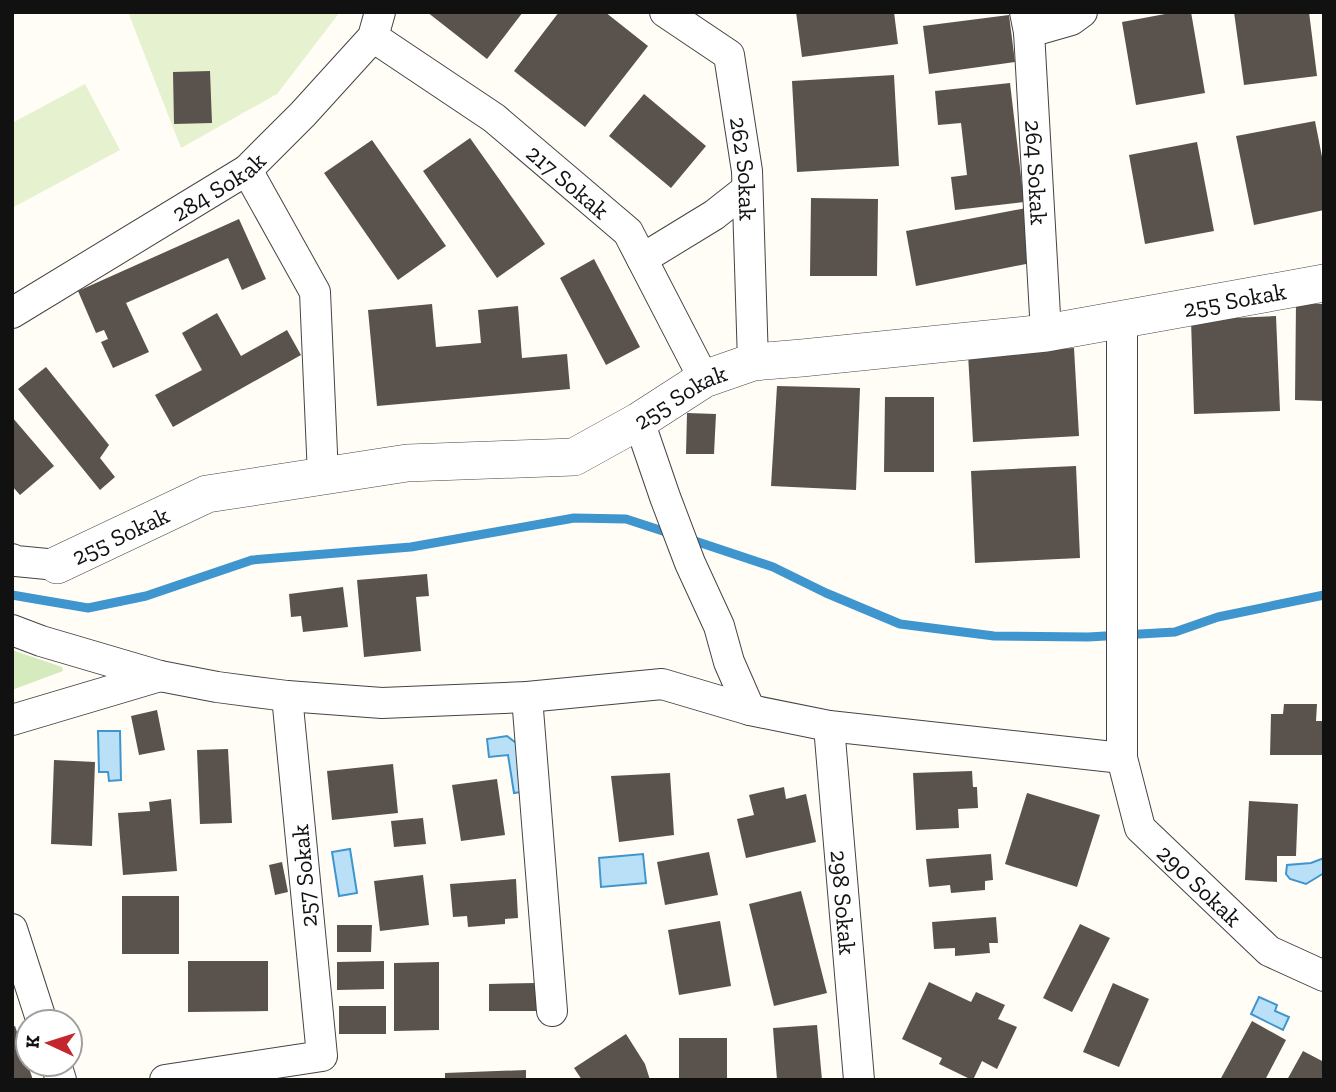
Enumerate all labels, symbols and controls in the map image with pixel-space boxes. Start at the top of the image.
street label: 262 Sokak [724,115,763,222]
street label: 264 Sokak [1019,119,1054,226]
street label: 217 Sokak [521,138,616,225]
street label: 284 Sokak [166,146,271,227]
street label: 255 Sokak [1181,276,1289,323]
street label: 255 Sokak [628,358,731,435]
street label: 255 Sokak [67,499,174,570]
street label: 257 Sokak [285,823,323,929]
street label: 290 Sokak [1151,838,1249,933]
street label: 298 Sokak [825,849,863,957]
north arrow [14,1008,84,1078]
text: K [21,1034,44,1049]

